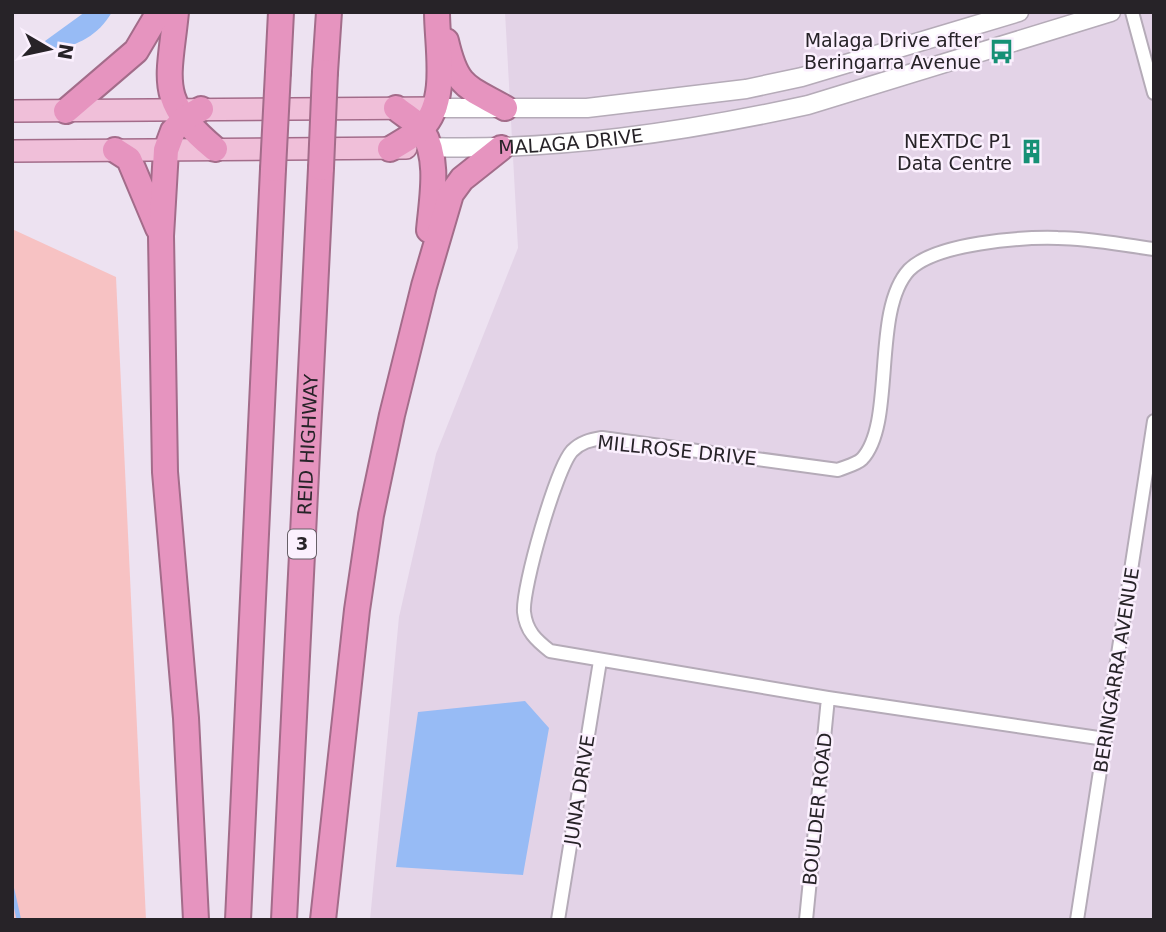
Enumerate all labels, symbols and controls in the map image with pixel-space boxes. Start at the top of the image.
north arrow [14,14,84,84]
place label: Malaga Drive after Beringarra Avenue [804,29,981,73]
bus stop icon: Malaga Drive after Beringarra Avenue [987,37,1015,65]
text: N [54,42,78,61]
street label: MALAGA DRIVE [498,124,645,158]
place label: NEXTDC P1 Data Centre [897,130,1012,174]
building icon: NEXTDC P1 Data Centre [1018,138,1046,166]
street label: REID HIGHWAY [293,373,322,516]
street label: MILLROSE DRIVE [596,431,758,469]
road number: 3 [288,530,316,558]
street label: BERINGARRA AVENUE [1089,566,1143,774]
street label: BOULDER ROAD [798,732,836,886]
street label: JUNA DRIVE [559,733,599,848]

